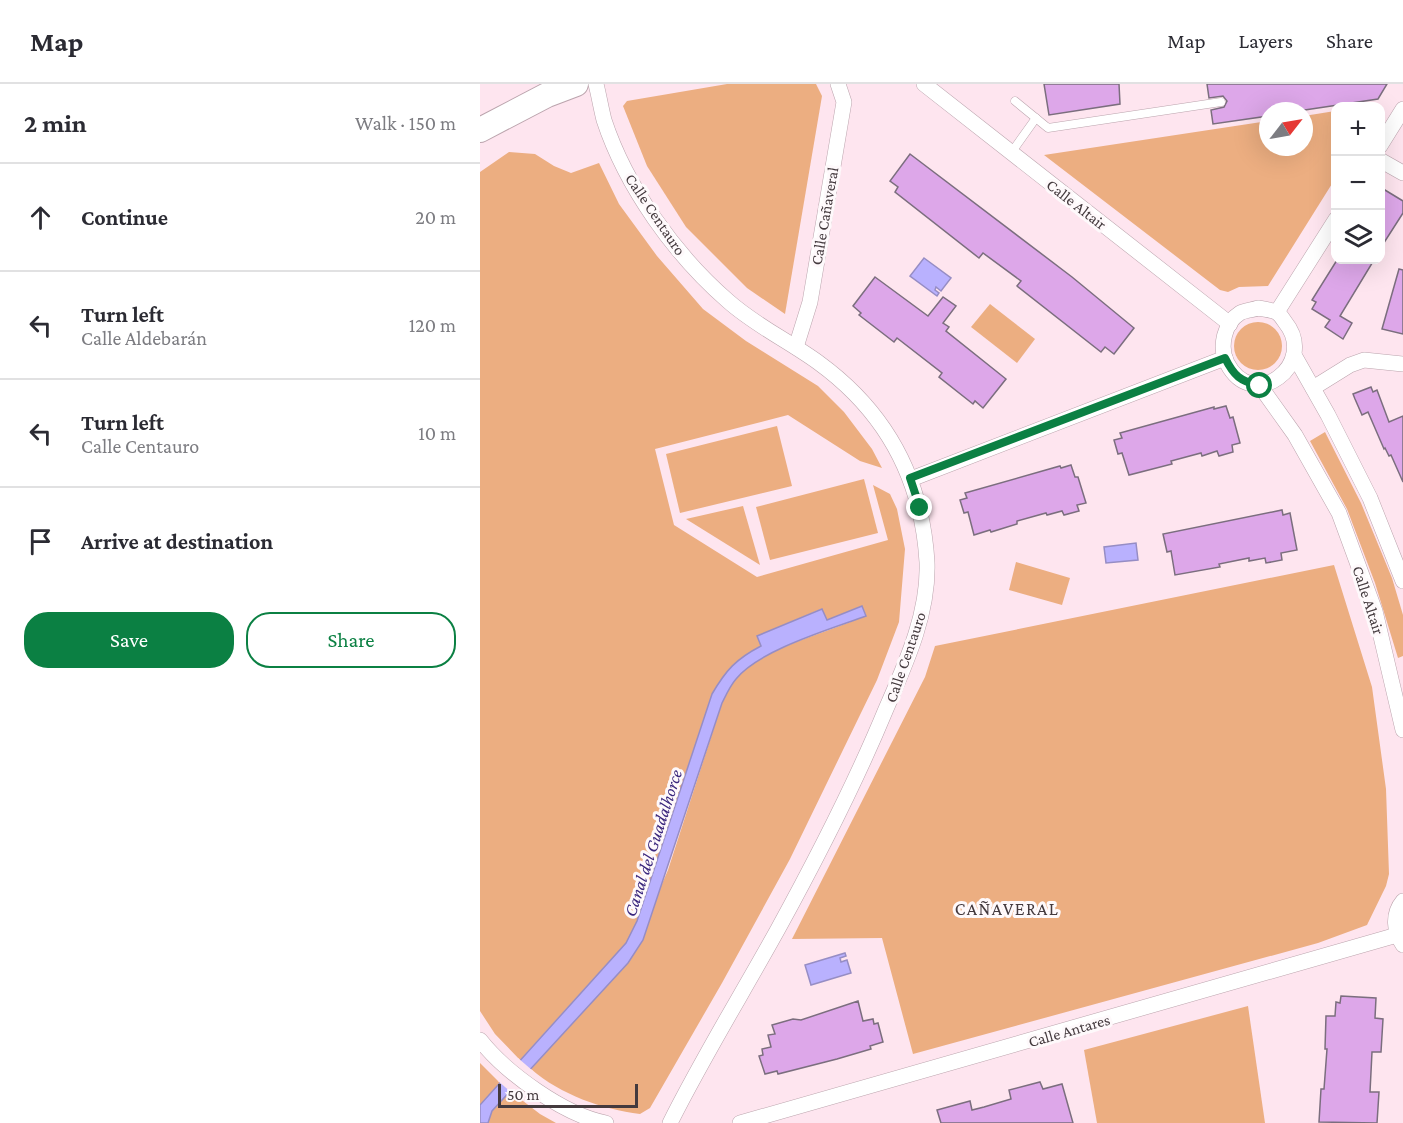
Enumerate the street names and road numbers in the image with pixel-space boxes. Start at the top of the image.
street label: Calle Cañaveral [808,166,841,266]
street label: Calle Centauro [622,170,689,258]
street label: Calle Altair [1043,176,1110,233]
street label: Calle Altair [1349,564,1388,637]
street label: Calle Centauro [882,610,929,705]
street label: Calle Antares [1026,1011,1112,1050]

